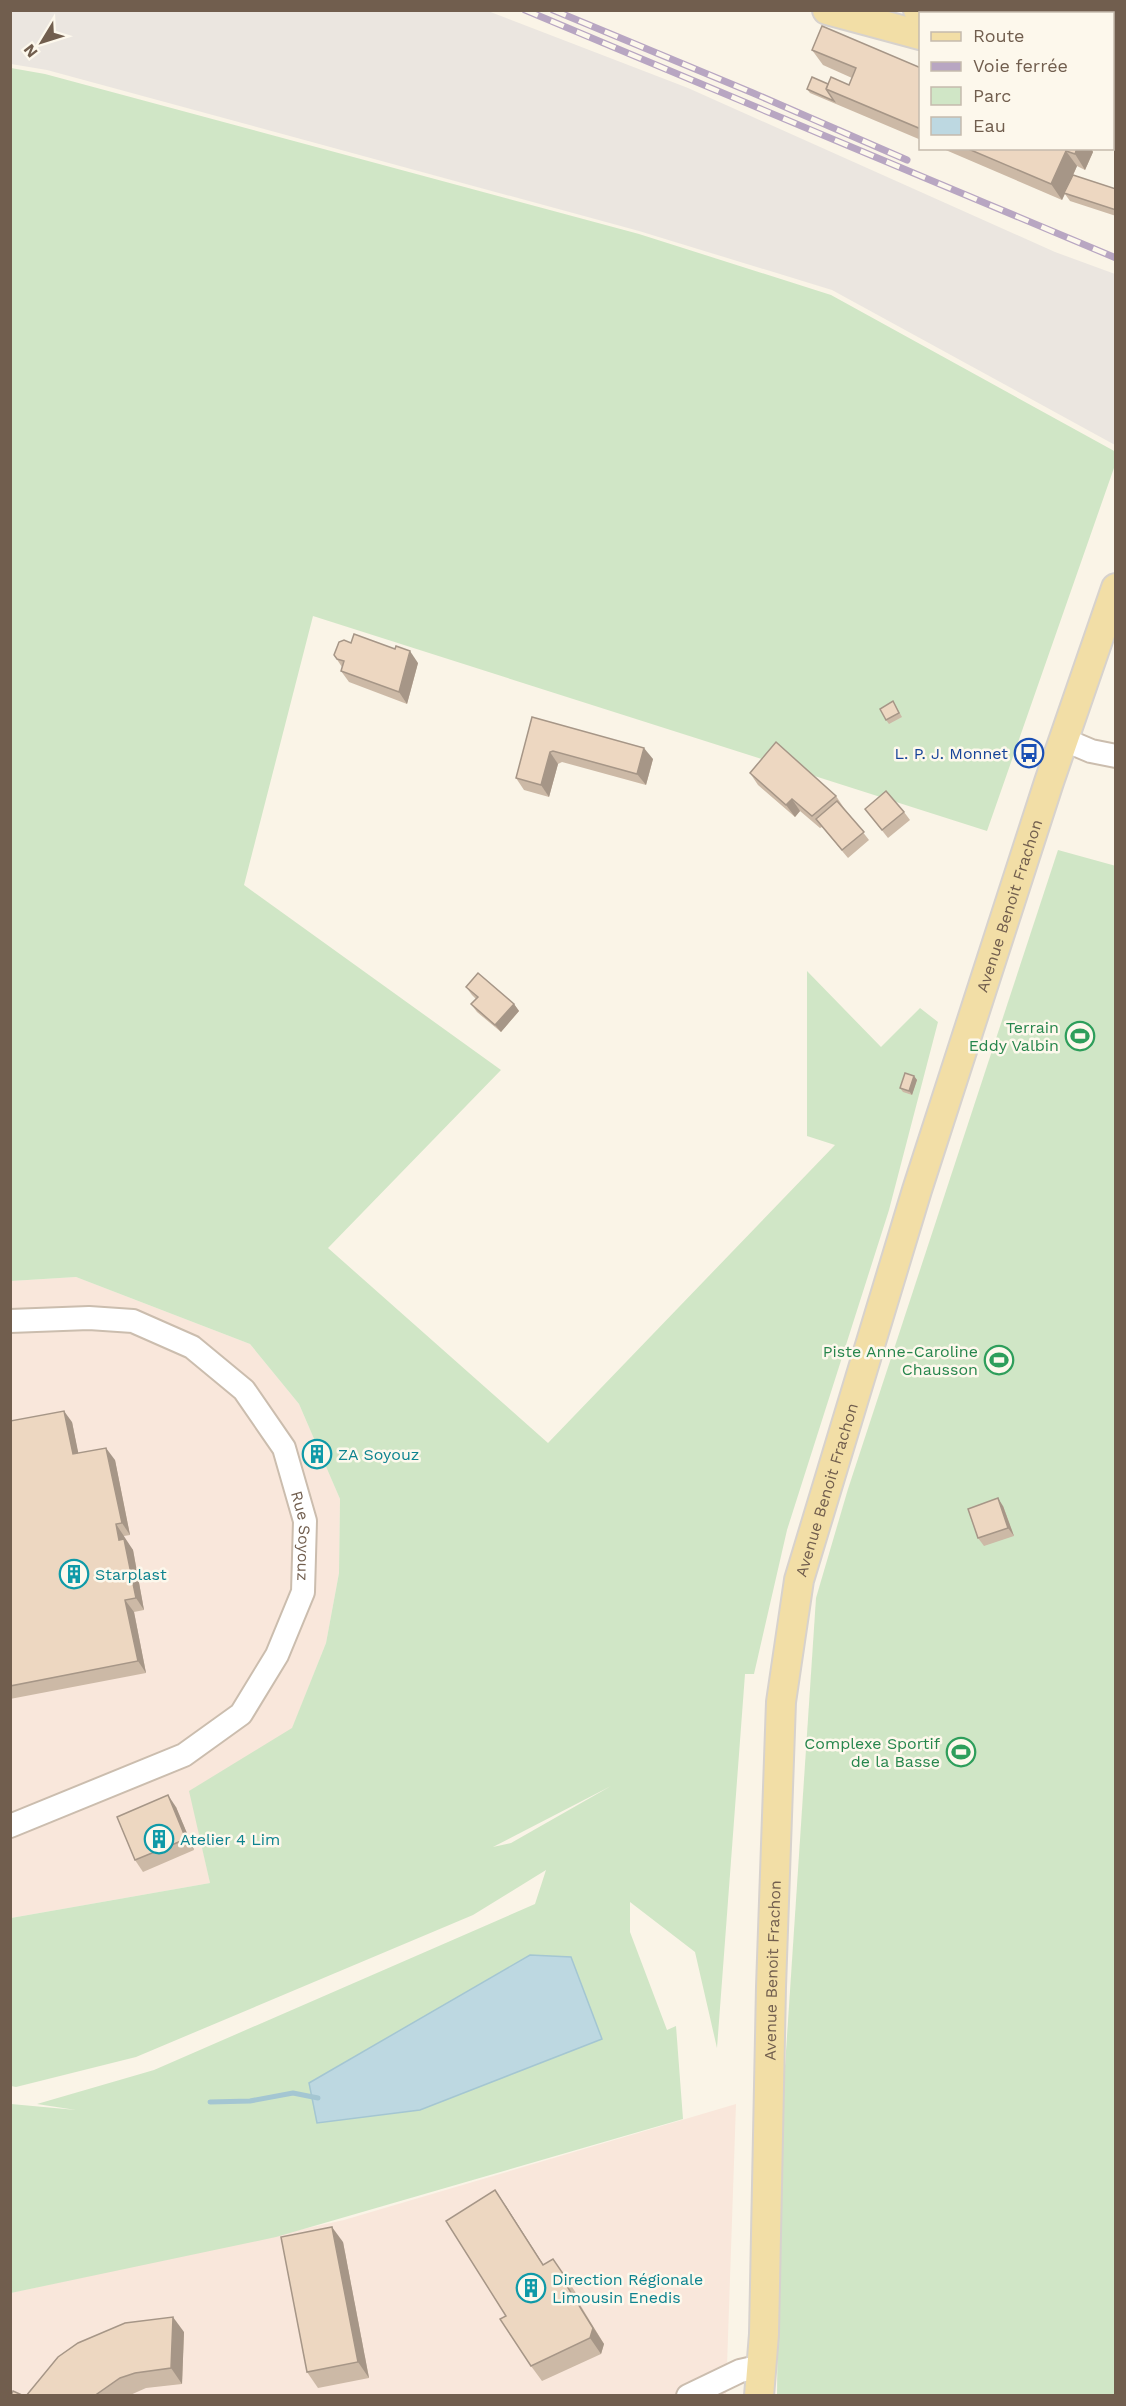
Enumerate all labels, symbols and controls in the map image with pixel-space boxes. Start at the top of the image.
north arrow [12,12,72,72]
legend [919,12,1114,150]
text: Route [973,25,1025,46]
text: N [19,40,42,61]
text: Voie ferrée [973,55,1068,76]
text: Parc [973,85,1011,106]
text: Eau [973,115,1006,136]
bus stop icon: L. P. J. Monnet [1013,737,1045,769]
place label: L. P. J. Monnet [894,744,1008,763]
street label: Avenue Benoit Frachon [973,817,1046,995]
place label: Terrain Eddy Valbin [969,1018,1059,1055]
sports icon: Terrain Eddy Valbin [1064,1020,1096,1052]
place label: Piste Anne-Caroline Chausson [823,1342,978,1379]
sports icon: Piste Anne-Caroline Chausson [983,1344,1015,1376]
street label: Avenue Benoit Frachon [792,1401,862,1579]
building icon: ZA Soyouz [301,1438,333,1470]
place label: ZA Soyouz [338,1445,419,1464]
street label: Rue Soyouz [287,1489,314,1581]
building icon: Starplast [58,1558,90,1590]
place label: Starplast [95,1565,167,1584]
place label: Complexe Sportif de la Basse [804,1734,941,1771]
sports icon: Complexe Sportif de la Basse [945,1736,977,1768]
building icon: Atelier 4 Lim [143,1823,175,1855]
place label: Atelier 4 Lim [180,1830,280,1849]
street label: Avenue Benoit Frachon [761,1880,785,2061]
place label: Direction Régionale Limousin Enedis [552,2270,703,2307]
building icon: Direction Régionale Limousin Enedis [515,2272,547,2304]

